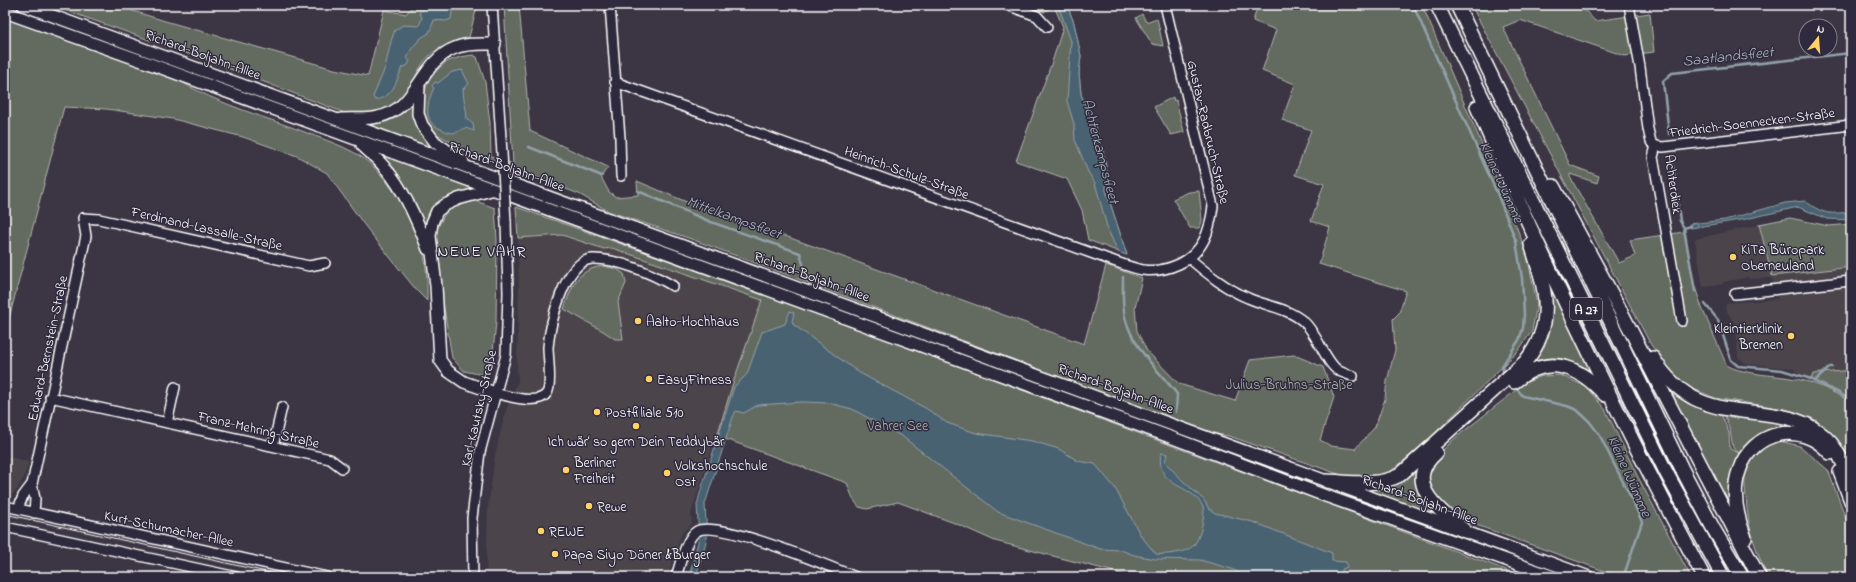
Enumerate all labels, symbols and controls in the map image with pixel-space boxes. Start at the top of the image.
north arrow [1798,18,1838,58]
text: N [1815,21,1827,38]
street label: Richard-Boljahn-Allee [142,25,264,86]
water label: Saatlandsfleet [1682,41,1776,73]
street label: Gustav-Radbruch-Straße [1181,58,1234,207]
water label: Achterkampsfleet [1075,96,1125,208]
street label: Friedrich-Soennecken-Straße [1667,103,1837,144]
street label: Richard-Boljahn-Allee [446,137,568,198]
water label: Kleine Wümme [1473,138,1529,228]
street label: Heinrich-Schulz-Straße [841,141,972,206]
street label: Achterdiek [1658,153,1687,216]
water label: Mittelkampsfleet [683,191,786,246]
street label: Ferdinand-Lassalle-Straße [128,202,285,257]
district label: NEUE VAHR [438,240,526,264]
place label: KiTa Büropark Oberneuland [1741,240,1825,277]
street label: Richard-Boljahn-Allee [751,247,873,308]
marker: KiTa Büropark Oberneuland [1728,252,1738,262]
street label: Eduard-Bernstein-Straße [23,273,74,423]
road number: A 27 [1570,298,1602,320]
place label: Aalto-Hochhaus [646,312,739,333]
marker: Aalto-Hochhaus [633,316,643,326]
place label: Kleintierklinik Bremen [1714,319,1784,356]
marker: Kleintierklinik Bremen [1786,331,1796,341]
street label: Karl-Kautsky-Straße [456,347,504,469]
street label: Richard-Boljahn-Allee [1055,359,1177,420]
place label: EasyFitness [657,370,732,392]
marker: EasyFitness [644,374,654,384]
park label: Julius-Bruhns-Straße [1226,375,1353,396]
place label: Postfiliale 510 [605,403,683,424]
street label: Franz-Mehring-Straße [195,406,322,456]
marker: Postfiliale 510 [592,407,602,417]
park label: Vahrer See [867,416,929,437]
marker: Ich wär‘ so gern Dein Teddybär [631,421,641,431]
place label: Ich wär‘ so gern Dein Teddybär [548,432,725,454]
water label: Kleine Wümme [1601,432,1657,522]
place label: Berliner Freiheit [573,453,617,490]
place label: Volkshochschule Ost [674,456,768,493]
marker: Berliner Freiheit [561,465,571,475]
marker: Volkshochschule Ost [662,468,672,478]
street label: Richard-Boljahn-Allee [1359,470,1481,531]
place label: Rewe [597,497,627,518]
marker: Rewe [584,501,594,511]
street label: Kurt-Schumacher-Allee [102,505,236,554]
place label: REWE [549,522,585,543]
marker: REWE [536,526,546,536]
place label: Papa Siyo Döner &Burger [563,545,711,567]
marker: Papa Siyo Döner &Burger [550,549,560,559]

